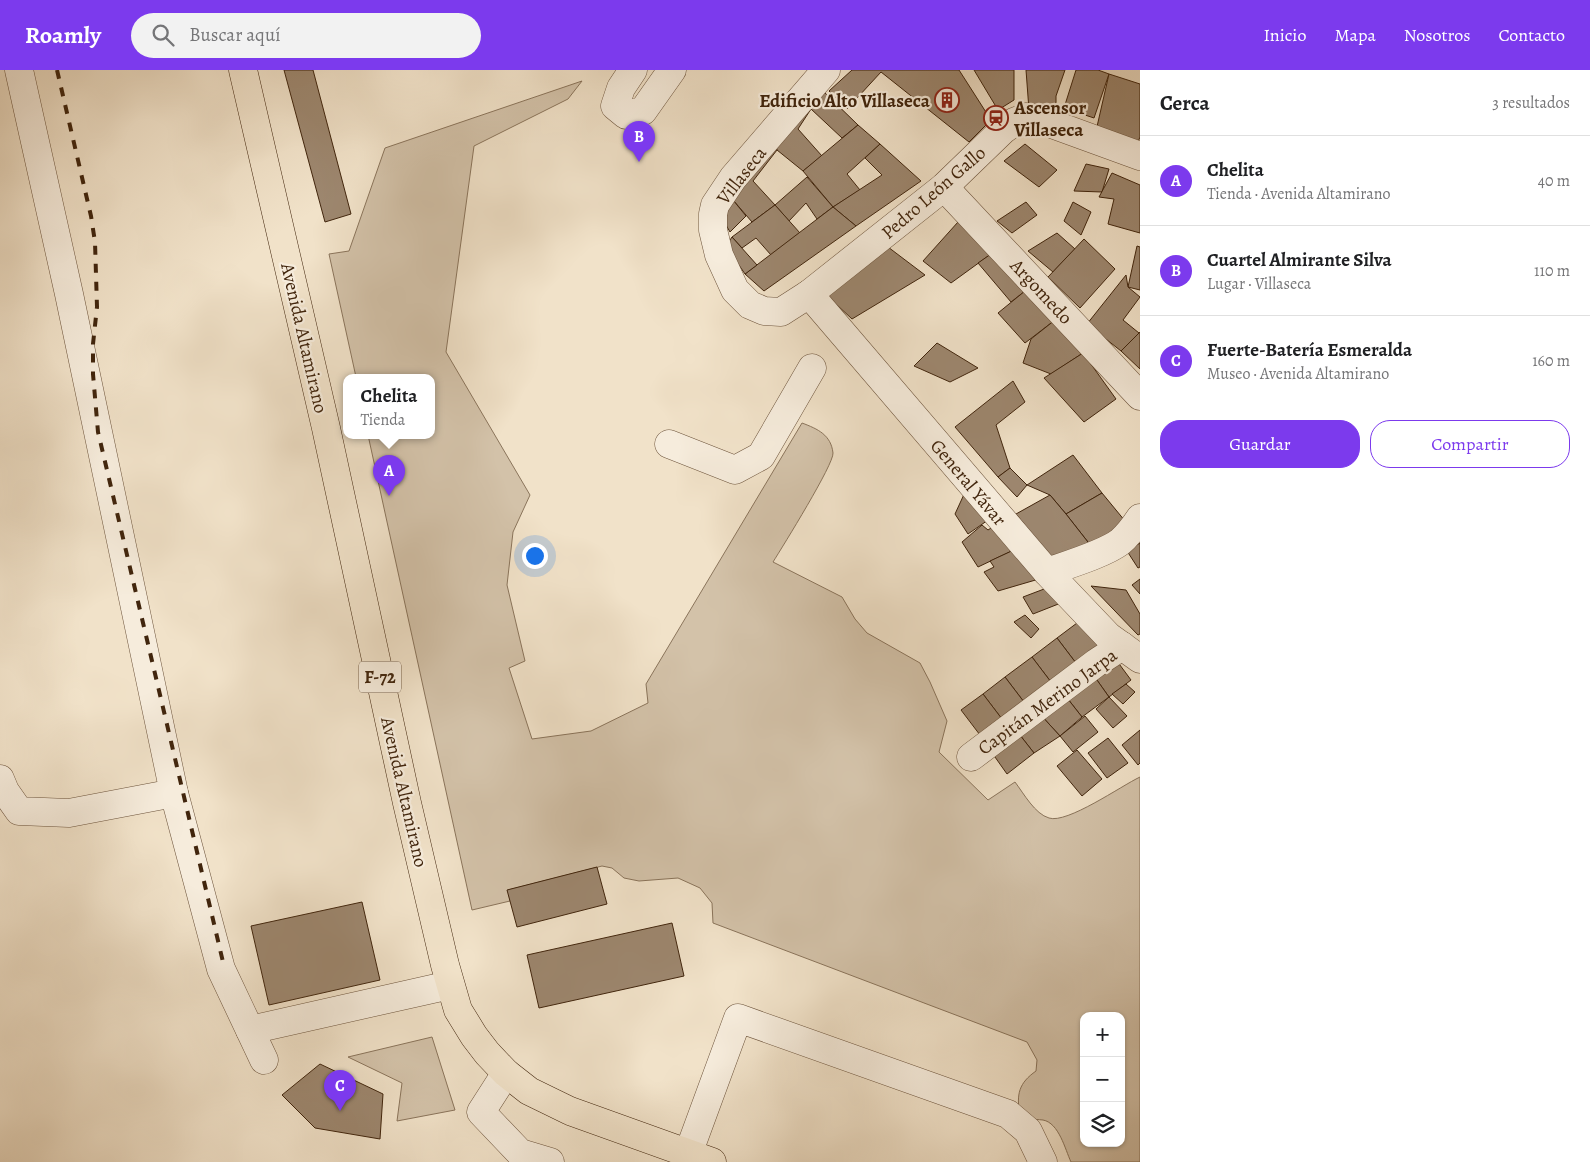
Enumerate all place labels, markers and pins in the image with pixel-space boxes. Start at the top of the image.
building icon: Edificio Alto Villaseca [934,87,960,113]
place label: Edificio Alto Villaseca [759,88,931,114]
place label: Ascensor Villaseca [1013,95,1087,143]
station icon: Ascensor Villaseca [983,105,1009,131]
pin: B [623,121,655,162]
pin: A [373,455,405,496]
pin: C [324,1070,356,1111]

